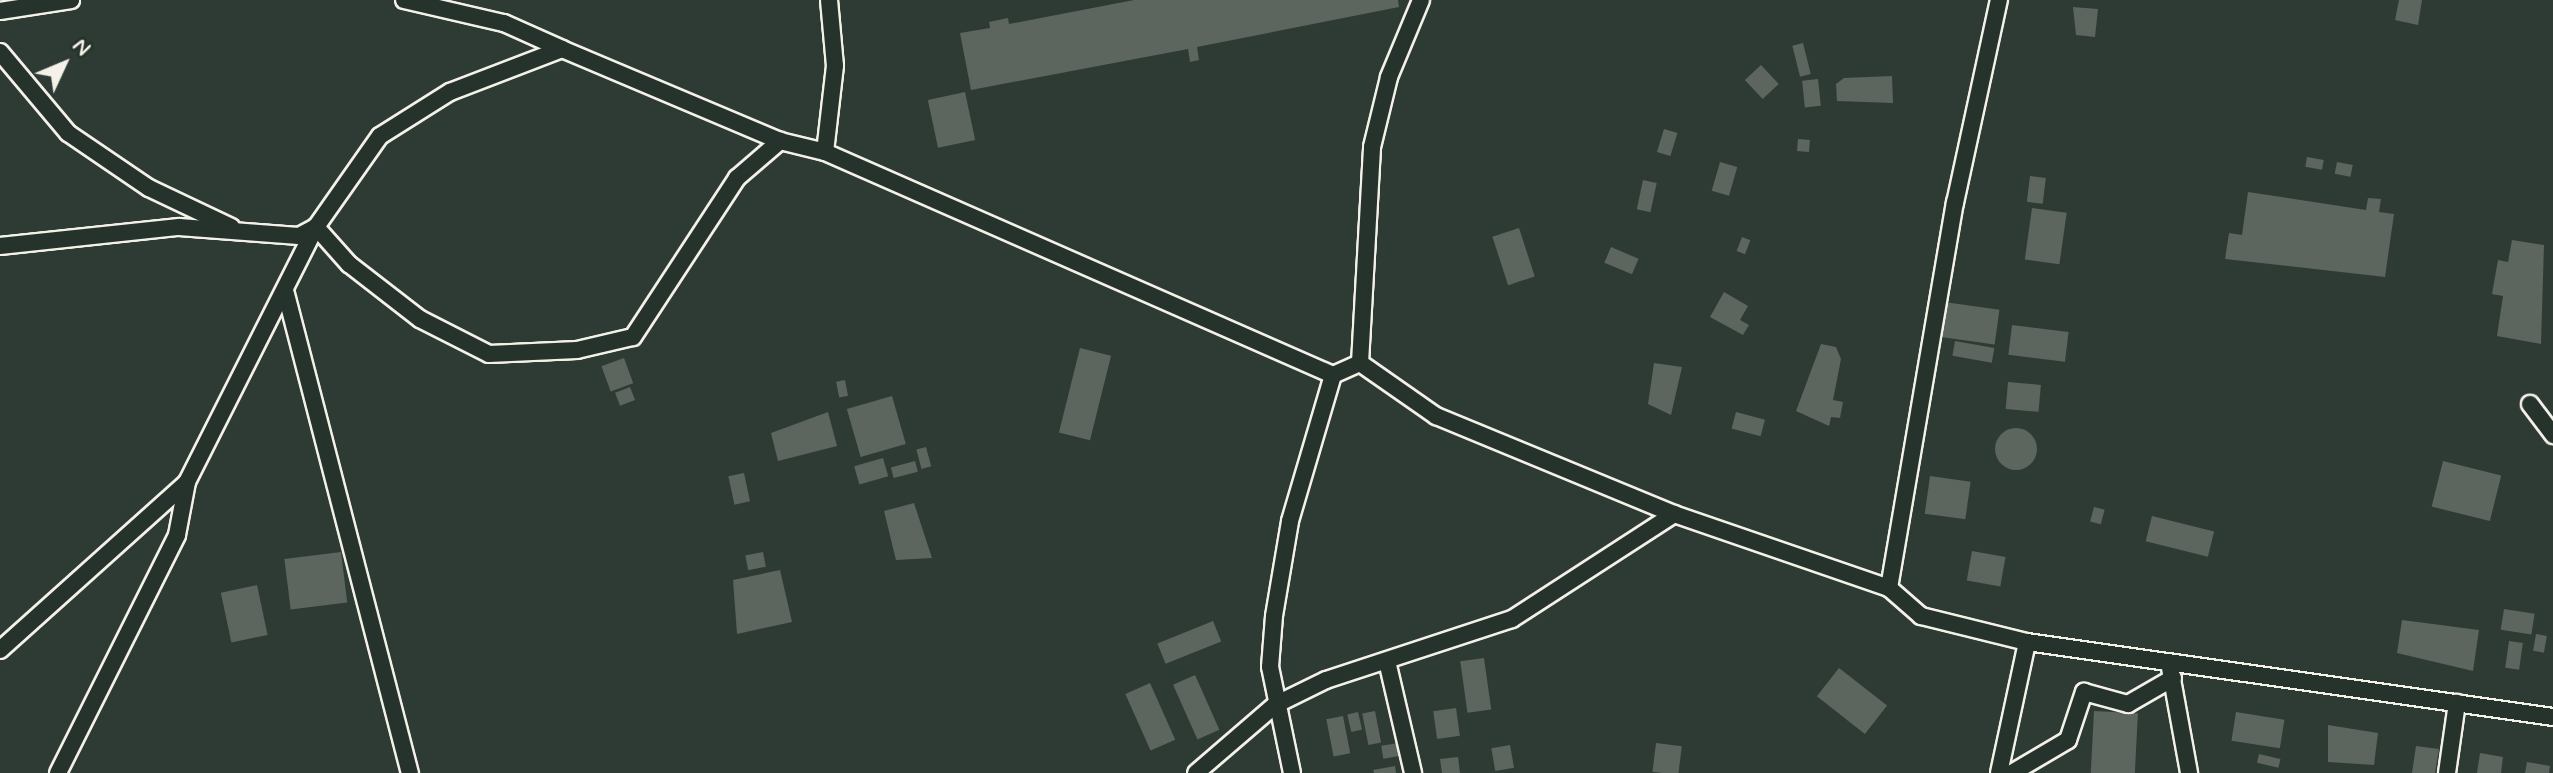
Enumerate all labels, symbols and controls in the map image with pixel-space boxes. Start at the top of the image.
north arrow [24,24,104,104]
text: N [66,32,96,62]

